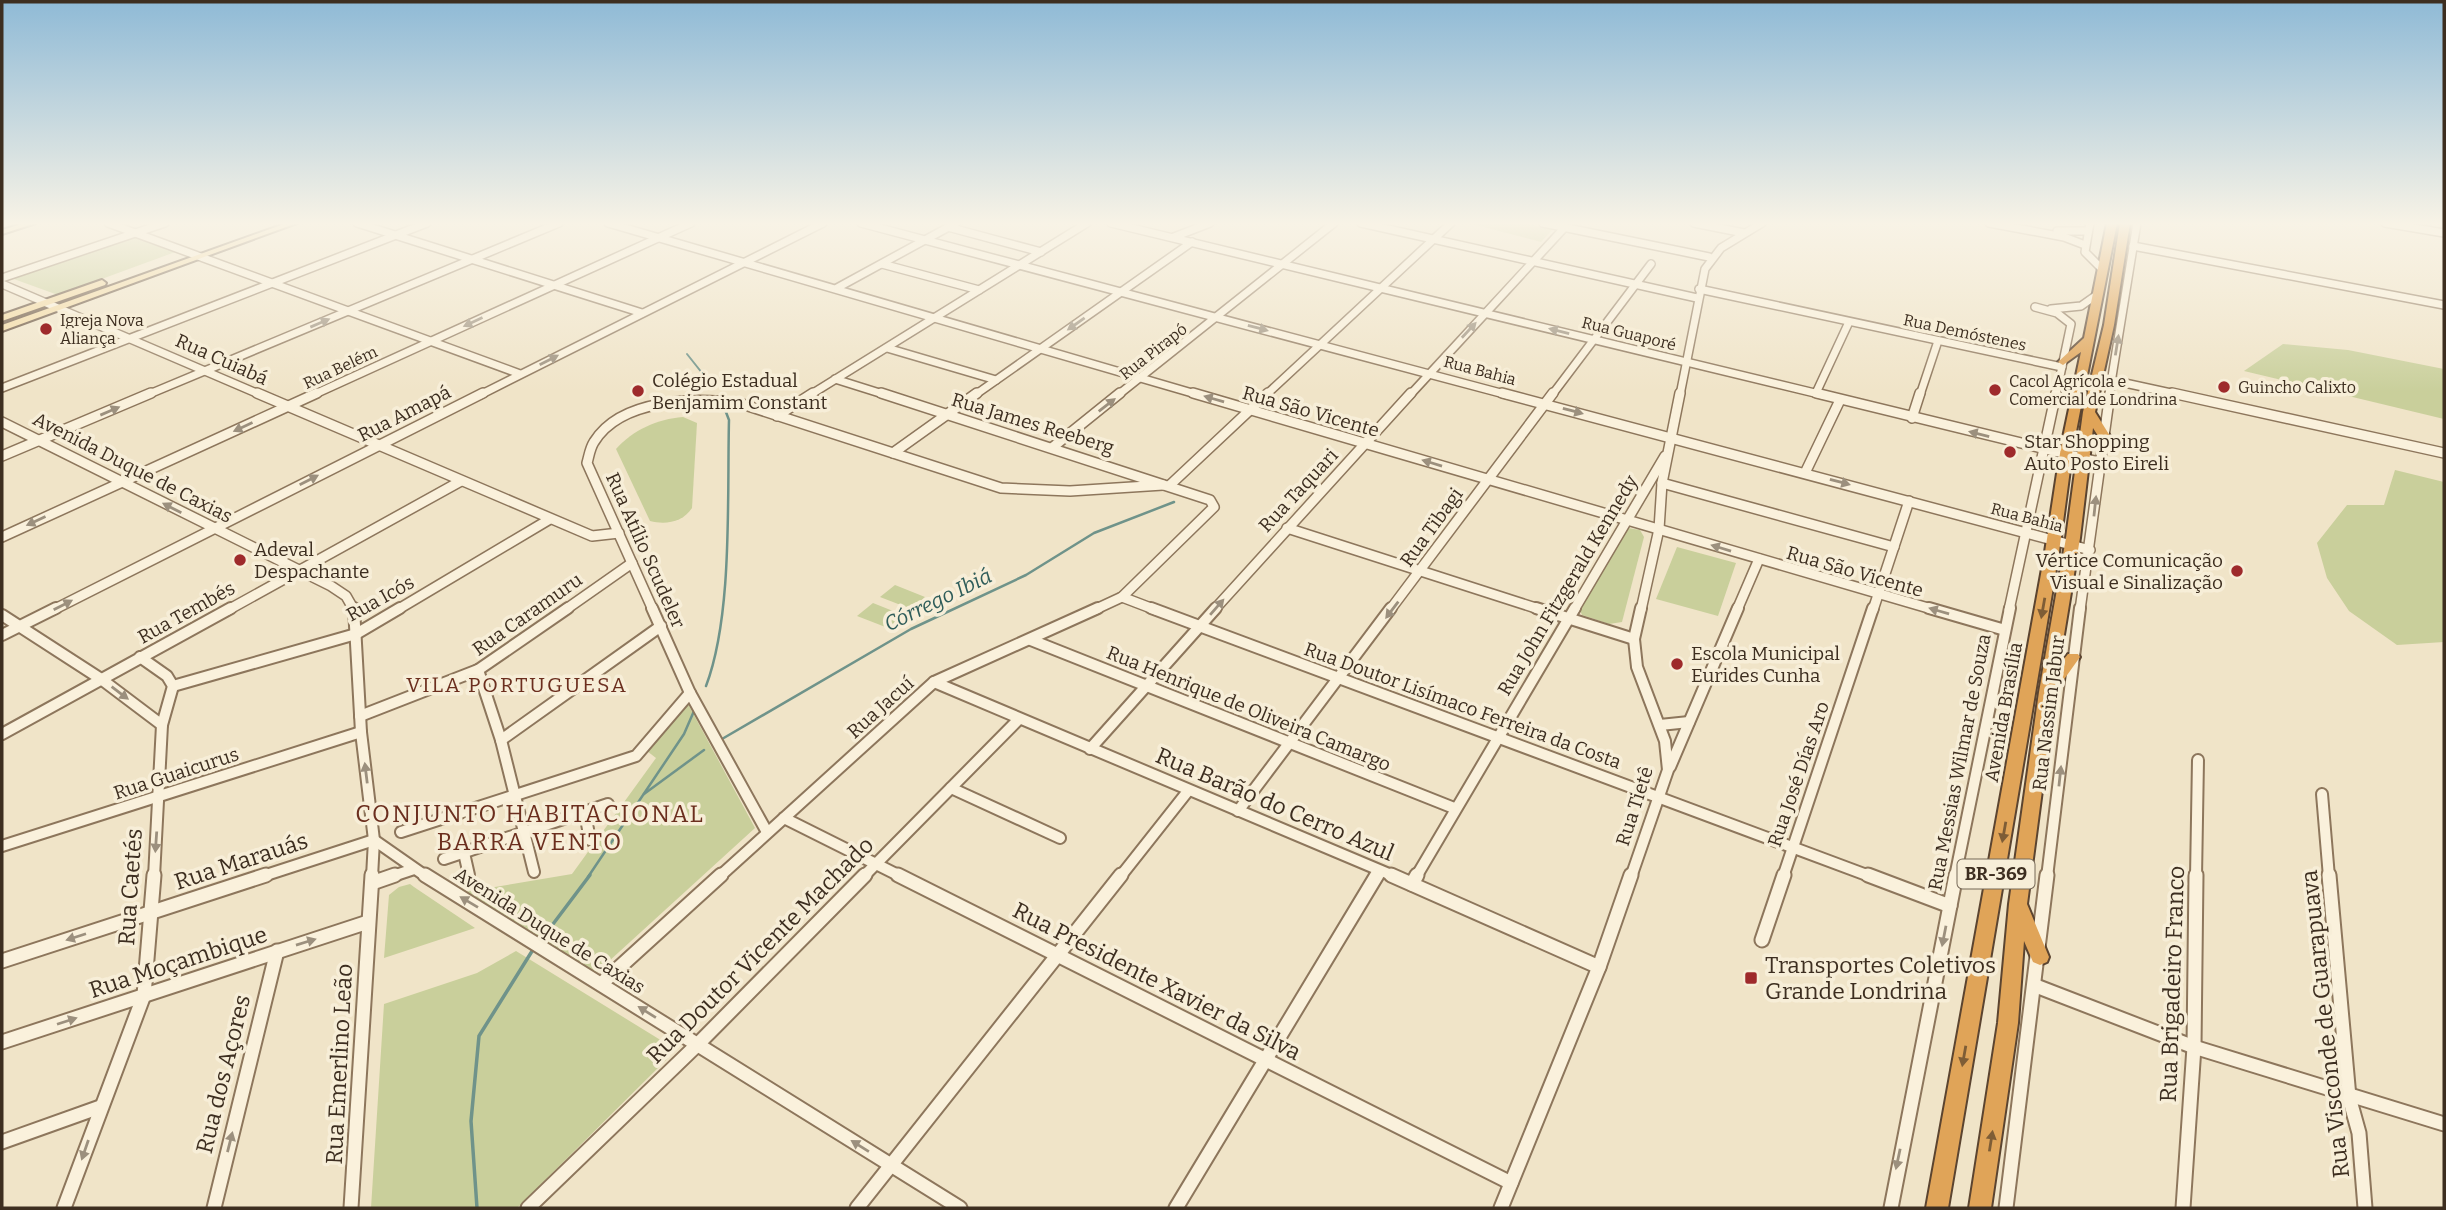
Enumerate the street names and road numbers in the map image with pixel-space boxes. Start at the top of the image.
street label: Rua Demóstenes [1902,310,2028,355]
street label: Rua Guaporé [1580,313,1678,354]
street label: Rua Pirapó [1116,319,1191,384]
street label: Rua Cuiabá [172,329,272,390]
street label: Rua Belém [300,342,380,393]
street label: Rua Bahia [1442,352,1518,389]
street label: Rua Amapá [354,380,455,447]
street label: Rua São Vicente [1240,381,1382,442]
street label: Rua James Reeberg [949,388,1117,459]
street label: Avenida Duque de Caxias [29,407,236,528]
street label: Rua Taquari [1254,444,1343,537]
street label: Rua Atílio Scudeler [601,469,690,632]
street label: Rua John Fitzgerald Kennedy [1492,470,1643,700]
street label: Rua Tibagi [1395,483,1468,571]
street label: Rua Bahia [1989,499,2065,536]
street label: Rua São Vicente [1784,541,1926,602]
street label: Rua Caramuru [468,568,587,661]
street label: Rua Icós [342,570,418,626]
street label: Rua Tembés [134,576,239,649]
street label: Rua Messias Wilmar de Souza [1923,631,1996,892]
street label: Rua Nassim Jabur [2028,633,2070,792]
street label: Rua Doutor Lisímaco Ferreira da Costa [1301,637,1625,774]
street label: Avenida Brasília [1980,640,2027,784]
street label: Rua Henrique de Oliveira Camargo [1103,641,1394,776]
street label: Rua Jacuí [842,671,918,743]
street label: Rua José Días Aro [1763,698,1834,850]
street label: Rua Barão do Cerro Azul [1152,741,1399,867]
street label: Rua Guaicurus [111,742,242,805]
street label: Rua Tietê [1611,764,1658,849]
street label: Rua Marauás [171,826,311,896]
street label: Rua Caetés [112,827,148,947]
street label: Rua Doutor Vicente Machado [641,831,879,1069]
road number: BR-369 [1958,860,2035,888]
street label: Avenida Duque de Caxias [450,862,649,999]
street label: Rua Brigadeiro Franco [2154,865,2190,1103]
street label: Rua Visconde de Guarapuava [2295,868,2355,1179]
street label: Rua Presidente Xavier da Silva [1008,896,1306,1066]
street label: Rua Moçambique [85,920,271,1004]
street label: Rua Emerlino Leão [320,963,358,1165]
street label: Rua dos Açores [190,992,256,1156]

